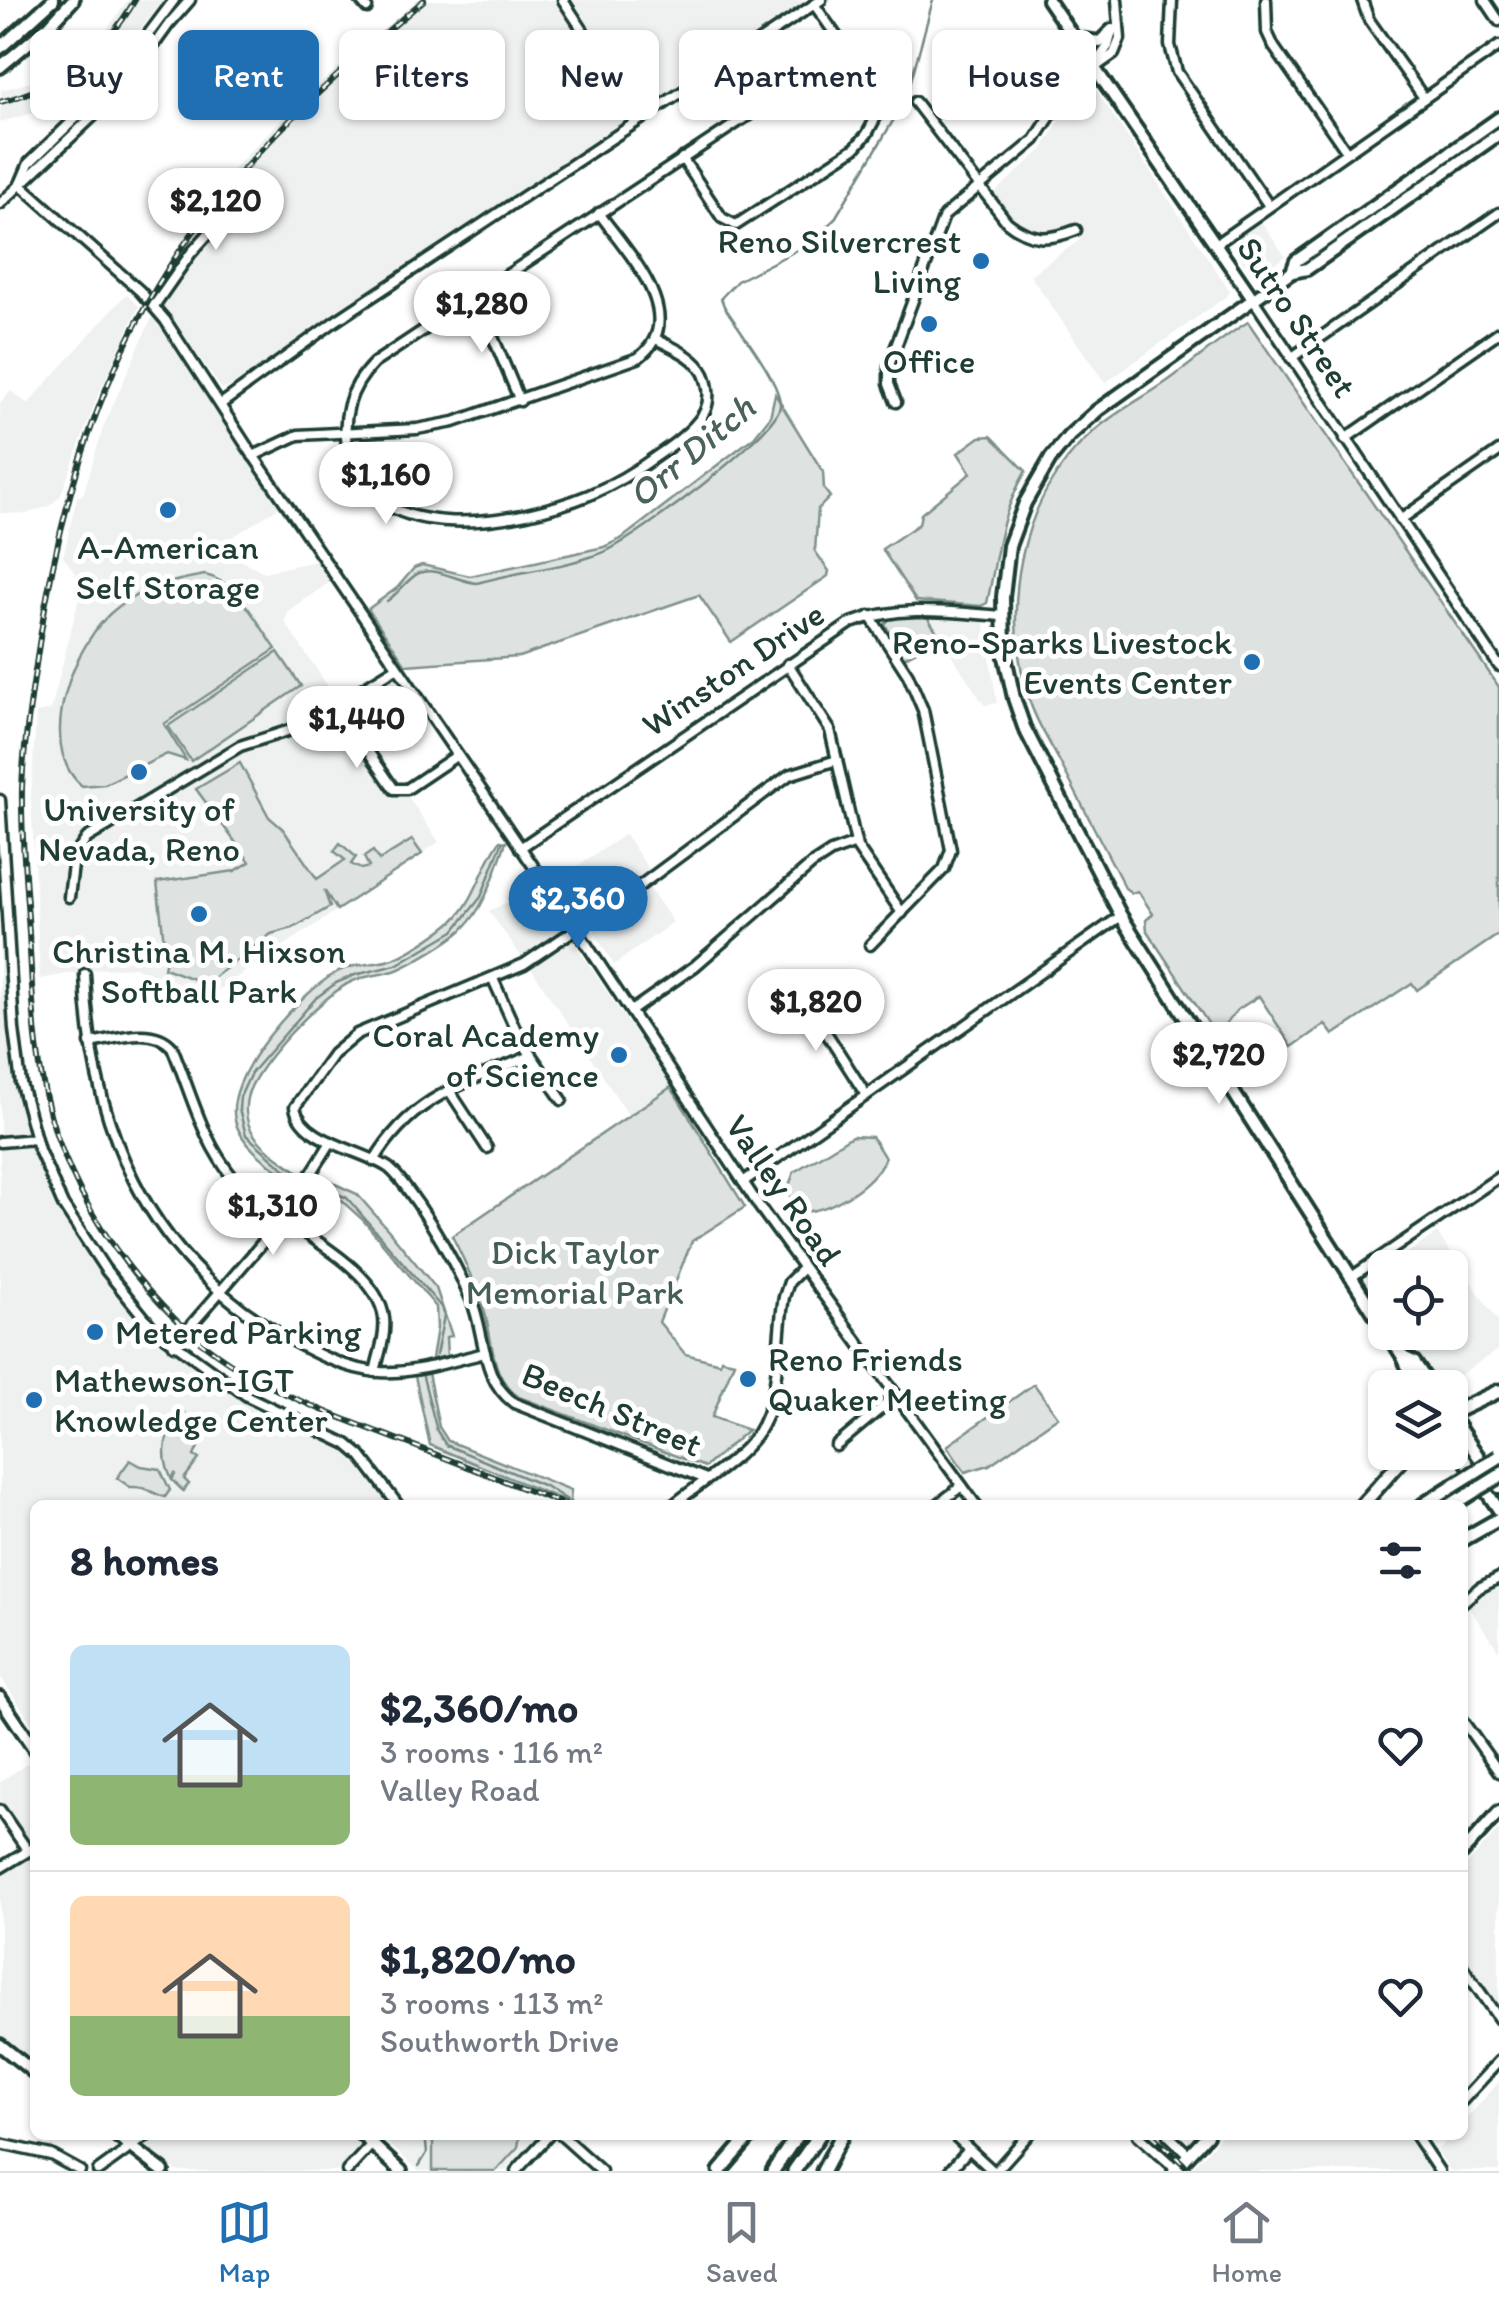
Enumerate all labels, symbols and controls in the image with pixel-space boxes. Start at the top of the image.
chip: Buy [30,30,158,120]
chip: Rent [178,30,319,120]
chip: Filters [339,30,505,120]
chip: New [525,30,659,120]
chip: Apartment [679,30,912,120]
chip: House [932,30,1096,120]
pin: $2,120 [135,168,297,253]
text: $2,120 [170,181,262,219]
place label: Reno Silvercrest Living [718,220,961,302]
street label: Sutro Street [1228,229,1366,405]
marker: Reno Silvercrest Living [970,250,992,272]
pin: $1,280 [401,271,563,356]
text: $1,280 [436,284,528,322]
marker: Office [918,313,940,335]
place label: Office [883,340,975,382]
water label: Orr Ditch [618,384,764,517]
pin: $1,160 [305,442,467,527]
text: $1,160 [341,455,431,493]
marker: A-American Self Storage [157,499,179,521]
place label: A-American Self Storage [76,526,260,608]
street label: Winston Drive [634,593,832,745]
place label: Reno-Sparks Livestock Events Center [892,621,1232,703]
marker: Reno-Sparks Livestock Events Center [1241,651,1263,673]
pin: $1,440 [276,686,438,771]
text: $1,440 [309,699,405,737]
marker: University of Nevada, Reno [128,761,150,783]
place label: University of Nevada, Reno [38,788,240,870]
pin: $2,360 [497,866,659,951]
text: $2,360 [531,879,625,917]
marker: Christina M. Hixson Softball Park [188,903,210,925]
place label: Christina M. Hixson Softball Park [52,930,346,1012]
pin: $1,820 [735,969,897,1054]
text: $1,820 [770,982,862,1020]
place label: Coral Academy of Science [372,1014,599,1096]
pin: $2,720 [1138,1022,1300,1107]
text: $2,720 [1172,1035,1266,1073]
marker: Coral Academy of Science [608,1044,630,1066]
street label: Valley Road [717,1106,851,1274]
pin: $1,310 [192,1173,354,1258]
text: $1,310 [228,1186,318,1224]
park label: Dick Taylor Memorial Park [466,1231,684,1313]
map controls [1368,1250,1468,1470]
button: locate [1368,1250,1468,1350]
place label: Metered Parking [115,1311,362,1353]
marker: Metered Parking [84,1321,106,1343]
place label: Reno Friends Quaker Meeting [768,1338,1007,1420]
street label: Beech Street [516,1352,708,1466]
place label: Mathewson-IGT Knowledge Center [54,1359,328,1441]
marker: Reno Friends Quaker Meeting [737,1368,759,1390]
button: layers [1368,1370,1468,1470]
marker: Mathewson-IGT Knowledge Center [23,1389,45,1411]
icon: filters [1373,1533,1428,1588]
text: 8 homes [70,1535,219,1586]
text: $2,360/mo [380,1682,579,1733]
icon: home [150,1685,270,1805]
icon: heart [1373,1718,1428,1773]
text: 3 rooms · 116 m² [380,1733,603,1771]
text: Valley Road [380,1771,540,1809]
text: $1,820/mo [380,1933,576,1984]
icon: home [150,1936,270,2056]
icon: heart [1373,1969,1428,2024]
text: 3 rooms · 113 m² [380,1984,603,2022]
text: Southworth Drive [380,2022,619,2060]
tab: Map [217,2195,272,2289]
tab: Saved [706,2195,777,2289]
tab: Home [1211,2195,1282,2289]

